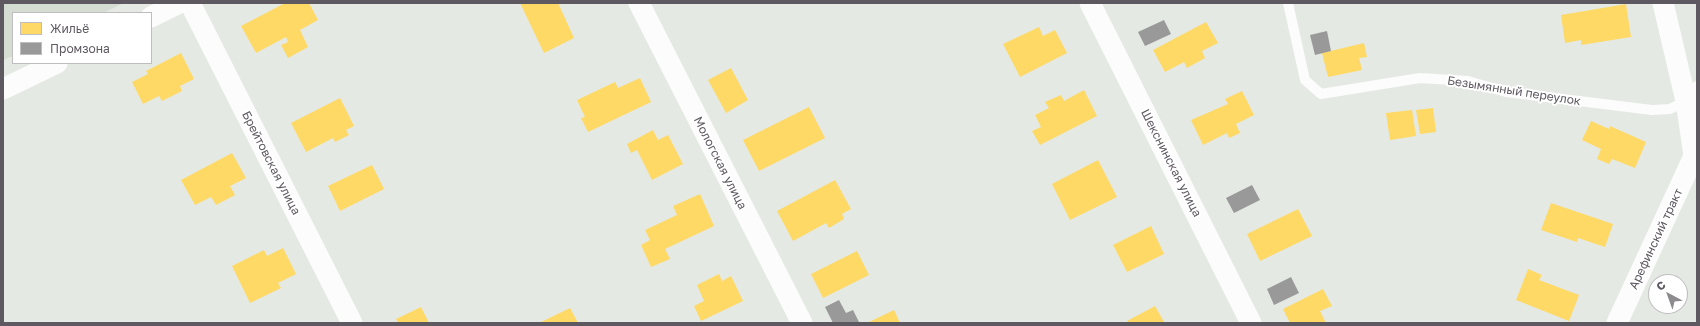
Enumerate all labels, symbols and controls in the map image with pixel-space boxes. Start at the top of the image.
legend [12,12,152,64]
text: Жильё [50,21,89,36]
text: Промзона [50,41,110,56]
street label: Безымянный переулок [1446,73,1582,109]
street label: Шекснинская улица [1138,107,1204,219]
street label: Брейтовская улица [239,109,303,217]
street label: Мологская улица [690,114,750,212]
street label: Арефинский тракт [1626,186,1686,292]
north arrow [1648,274,1688,314]
text: С [1653,278,1668,293]

